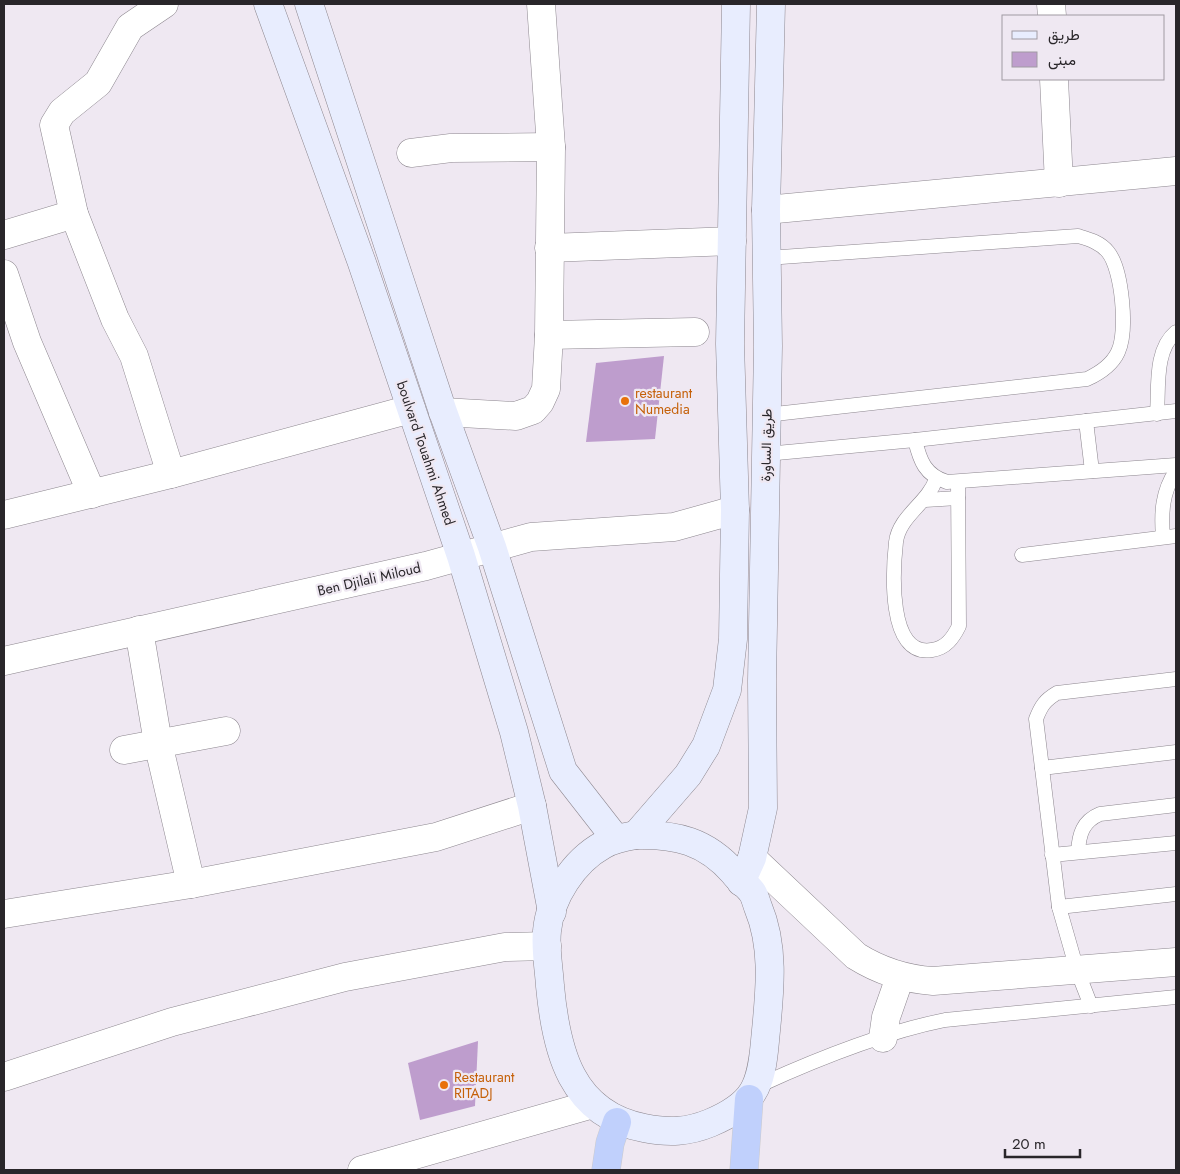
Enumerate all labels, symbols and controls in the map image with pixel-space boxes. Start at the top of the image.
legend [1002,15,1165,80]
text: طريق [1048,24,1080,46]
text: مبنى [1048,49,1076,71]
street label: boulvard Touahmi Ahmed [392,378,460,528]
place label: restaurant Numedia [635,383,693,419]
marker: restaurant Numedia [619,395,631,407]
street label: طريق الساورة [755,408,777,482]
street label: Ben Djilali Miloud [315,557,423,601]
place label: Restaurant RITADJ [454,1067,515,1103]
marker: Restaurant RITADJ [438,1079,450,1091]
scale bar [1005,1126,1080,1158]
text: 20 m [1012,1133,1046,1155]

